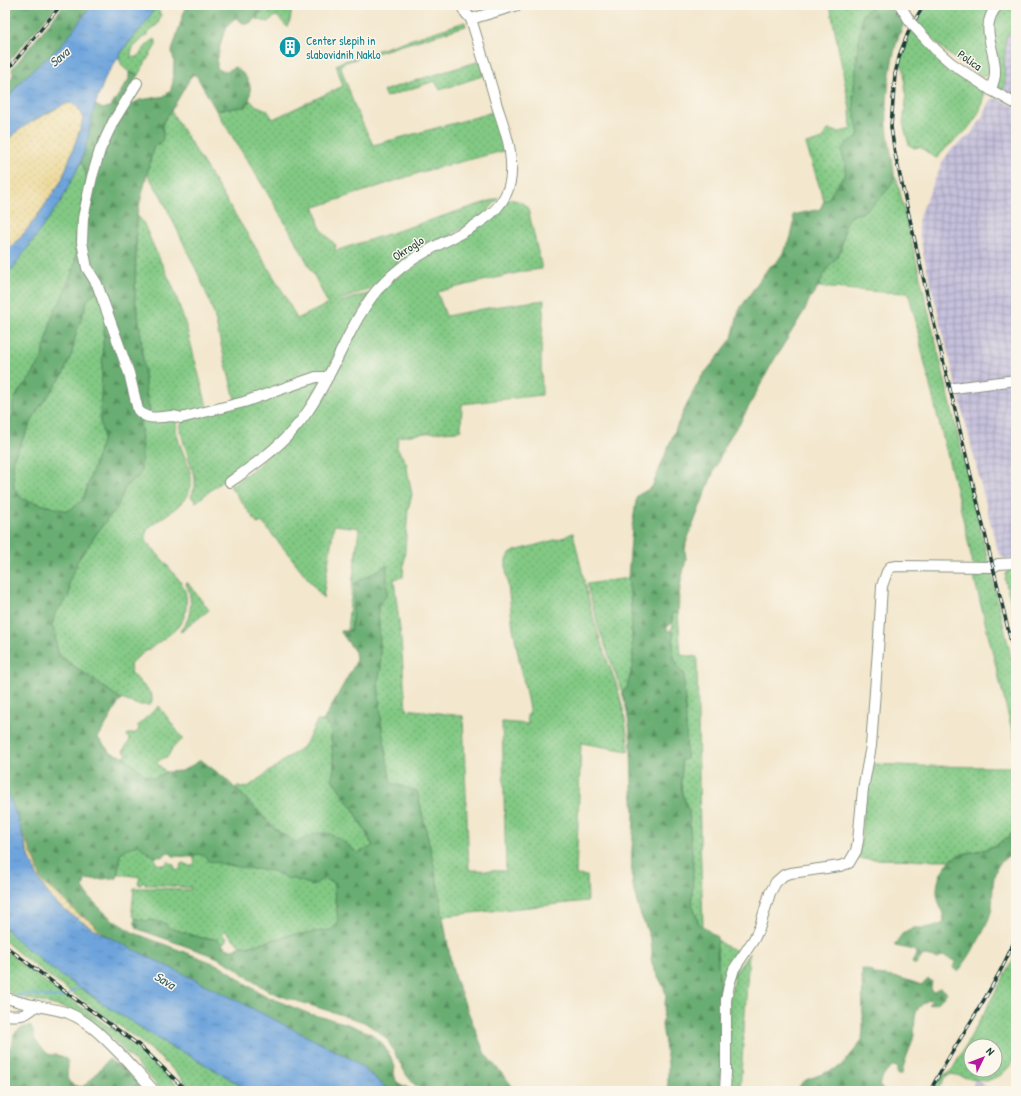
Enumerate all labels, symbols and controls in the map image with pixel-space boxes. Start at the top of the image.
place label: Center slepih in slabovidnih Naklo [306,32,381,63]
building icon: Center slepih in slabovidnih Naklo [277,34,303,60]
water label: Sava [45,42,74,71]
street label: Polica [955,46,986,75]
street label: Okroglo [389,231,427,265]
water label: Sava [151,967,180,994]
north arrow [963,1038,1003,1078]
text: N [983,1044,998,1058]

